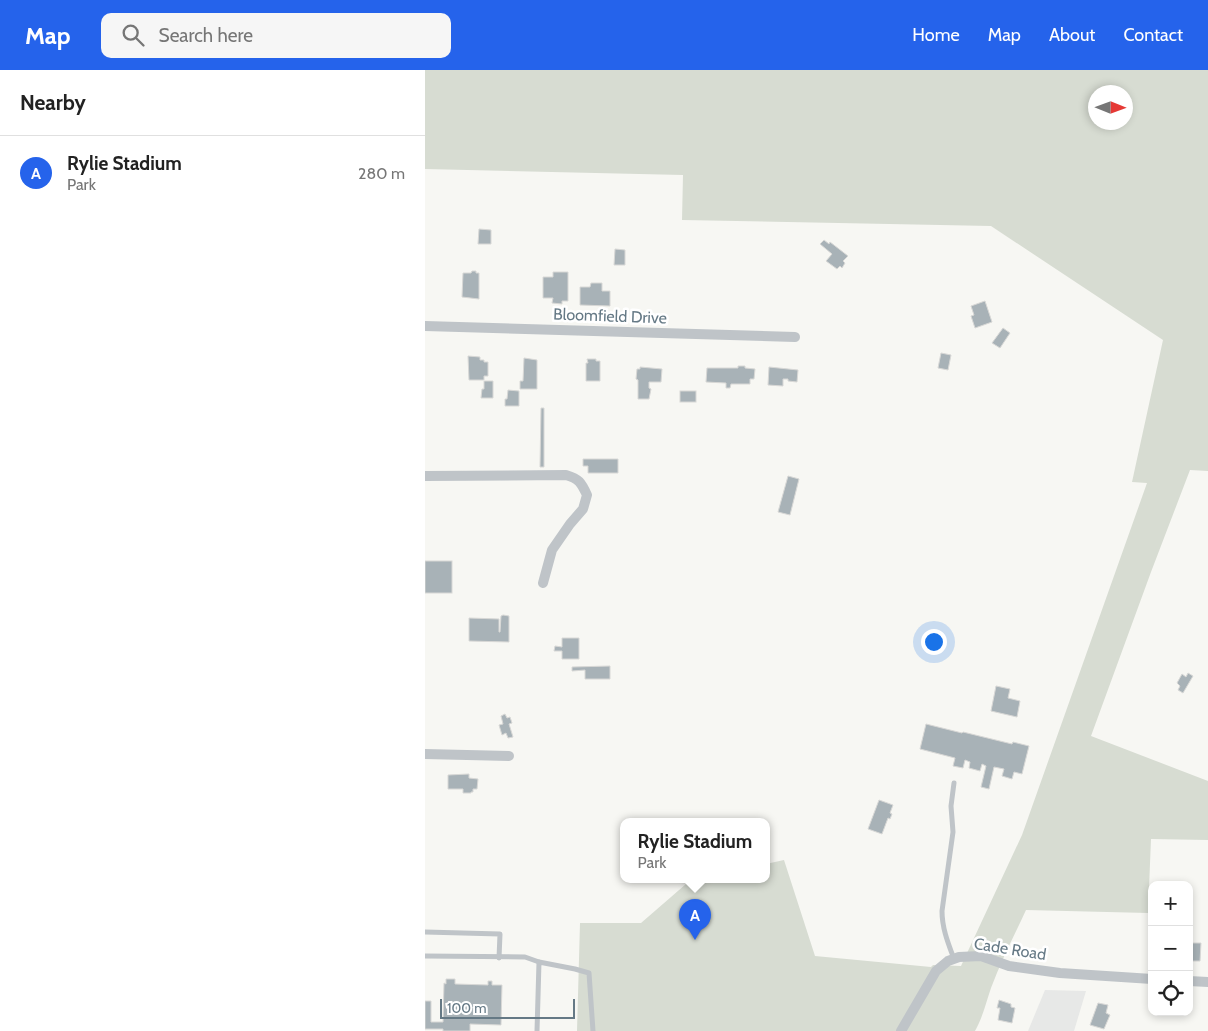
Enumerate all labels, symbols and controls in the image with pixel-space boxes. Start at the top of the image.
search box [101,13,451,58]
text: Map [25,21,71,50]
icon: search [119,21,147,49]
text: Search here [159,24,253,47]
text: Home [912,24,960,46]
text: Map [988,24,1021,46]
text: About [1049,24,1095,46]
text: Contact [1123,24,1183,46]
north arrow [1088,85,1133,130]
text: Nearby [20,90,86,115]
text: Rylie Stadium [67,152,182,175]
text: A [31,164,41,183]
text: 280 m [358,164,405,183]
text: Park [67,175,96,194]
street label: Bloomfield Drive [553,305,667,327]
your location [921,629,947,655]
popup [620,818,770,883]
text: Rylie Stadium [638,830,752,853]
text: Park [638,853,666,872]
map controls [1148,881,1193,1016]
button: + [1148,881,1193,926]
pin: A [679,899,711,940]
button: − [1148,926,1193,971]
street label: Cade Road [973,934,1047,964]
button: locate [1148,971,1193,1016]
scale bar [440,996,575,1019]
text: 100 m [447,999,487,1017]

